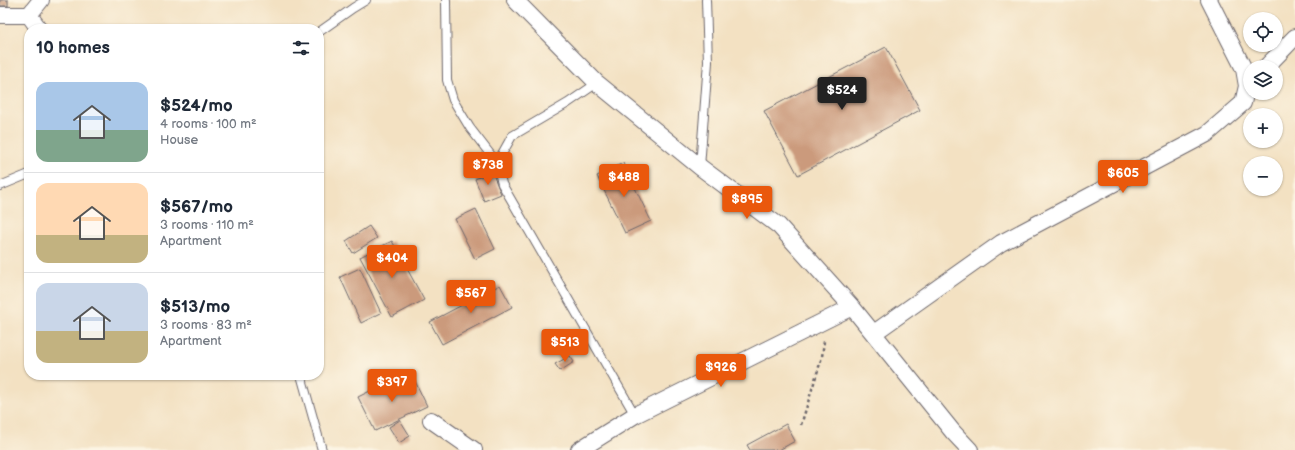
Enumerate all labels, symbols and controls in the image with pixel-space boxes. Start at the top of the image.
map controls [1243,12,1283,196]
button: locate [1243,12,1283,52]
icon: filters [290,37,312,59]
text: 10 homes [36,38,110,58]
button: layers [1243,60,1283,100]
pin: $524 [818,77,866,111]
text: $524 [826,82,858,98]
text: $524/mo [160,96,233,116]
icon: home [68,98,116,146]
button: + [1243,108,1283,148]
text: 4 rooms · 100 m² [160,116,257,132]
text: House [160,132,198,148]
pin: $738 [464,152,512,186]
button: − [1243,156,1283,196]
text: $738 [472,157,504,173]
pin: $605 [1099,160,1147,194]
pin: $488 [600,164,648,198]
text: $605 [1107,165,1139,181]
text: $488 [608,169,640,185]
pin: $895 [723,186,771,220]
text: $895 [731,191,763,207]
text: $567/mo [160,197,233,217]
icon: home [68,199,116,247]
text: 3 rooms · 110 m² [160,217,254,233]
text: Apartment [160,233,221,249]
pin: $404 [368,245,416,279]
text: $404 [376,250,408,266]
pin: $567 [447,280,495,314]
text: $567 [455,285,487,301]
text: $513/mo [160,297,230,317]
icon: home [68,299,116,347]
text: 3 rooms · 83 m² [160,317,252,333]
pin: $513 [541,329,589,363]
text: Apartment [160,333,221,349]
text: $513 [550,334,580,350]
pin: $926 [697,354,745,388]
text: $926 [705,359,737,375]
pin: $397 [368,369,416,403]
text: $397 [377,374,407,390]

